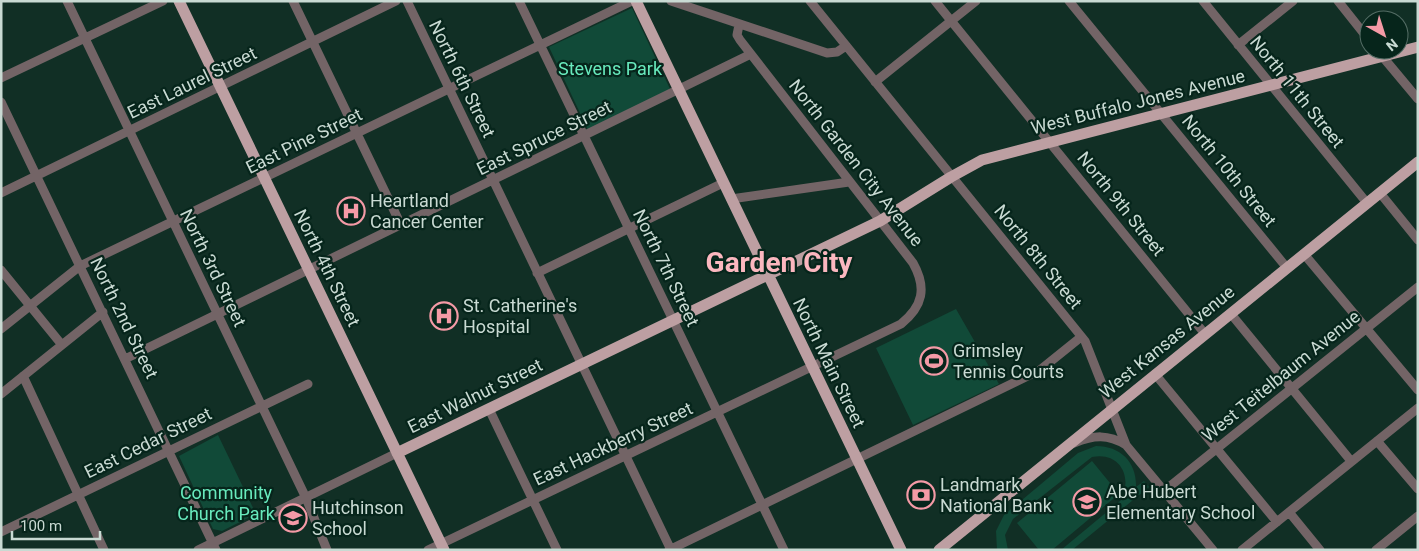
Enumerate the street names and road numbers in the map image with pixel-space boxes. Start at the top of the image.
street label: North 6th Street [425,17,500,141]
street label: North 11th Street [1246,31,1349,152]
street label: East Laurel Street [124,42,260,123]
street label: West Buffalo Jones Avenue [1029,65,1247,138]
street label: North Garden City Avenue [785,75,928,250]
street label: East Spruce Street [473,96,615,179]
street label: East Pine Street [242,103,365,178]
street label: North 10th Street [1178,110,1281,231]
street label: North 9th Street [1073,147,1170,260]
street label: North 8th Street [990,200,1087,313]
street label: North 3rd Street [176,206,251,330]
street label: North 4th Street [290,206,365,330]
street label: North 7th Street [629,206,704,330]
street label: North 2nd Street [86,254,163,382]
street label: West Kansas Avenue [1095,281,1238,403]
street label: North Main Street [789,294,870,431]
street label: West Teitelbaum Avenue [1197,305,1364,446]
street label: East Walnut Street [404,354,546,437]
street label: East Hackberry Street [530,397,696,490]
street label: East Cedar Street [81,403,215,482]

